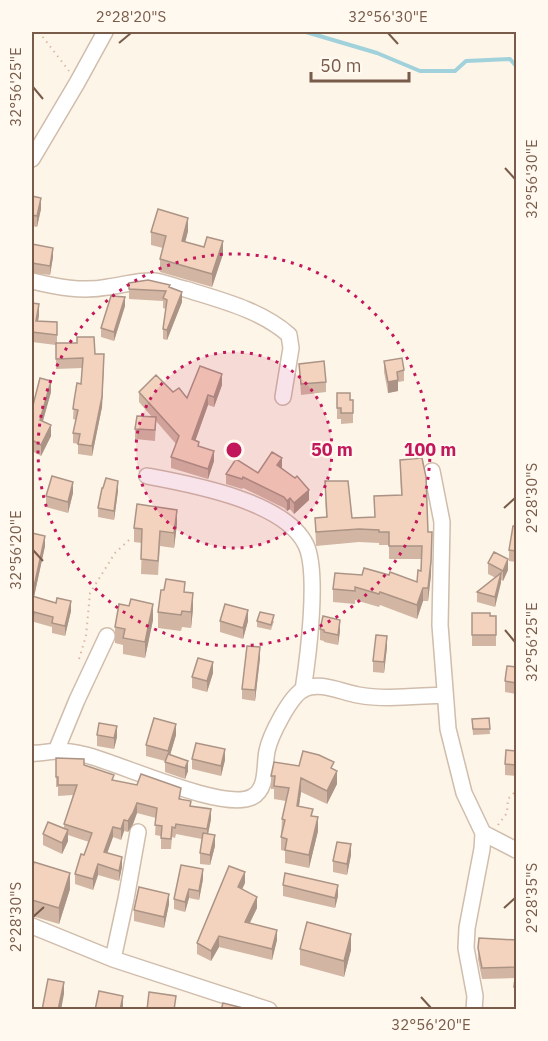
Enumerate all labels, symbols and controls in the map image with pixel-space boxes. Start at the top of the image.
text: 2°28'20"S [96,7,166,26]
text: 32°56'30"E [348,7,428,26]
scale bar [311,45,408,83]
text: 32°56'25"E [6,47,25,127]
text: 50 m [320,54,362,77]
text: 32°56'30"E [522,139,541,219]
text: 50 m [311,438,353,461]
text: 100 m [404,438,456,461]
centre of rings [224,440,244,460]
text: 2°28'30"S [522,463,541,533]
text: 32°56'20"E [6,510,25,590]
text: 32°56'25"E [522,602,541,682]
text: 2°28'35"S [522,863,541,933]
text: 2°28'30"S [6,882,25,952]
text: 32°56'20"E [391,1015,471,1034]

